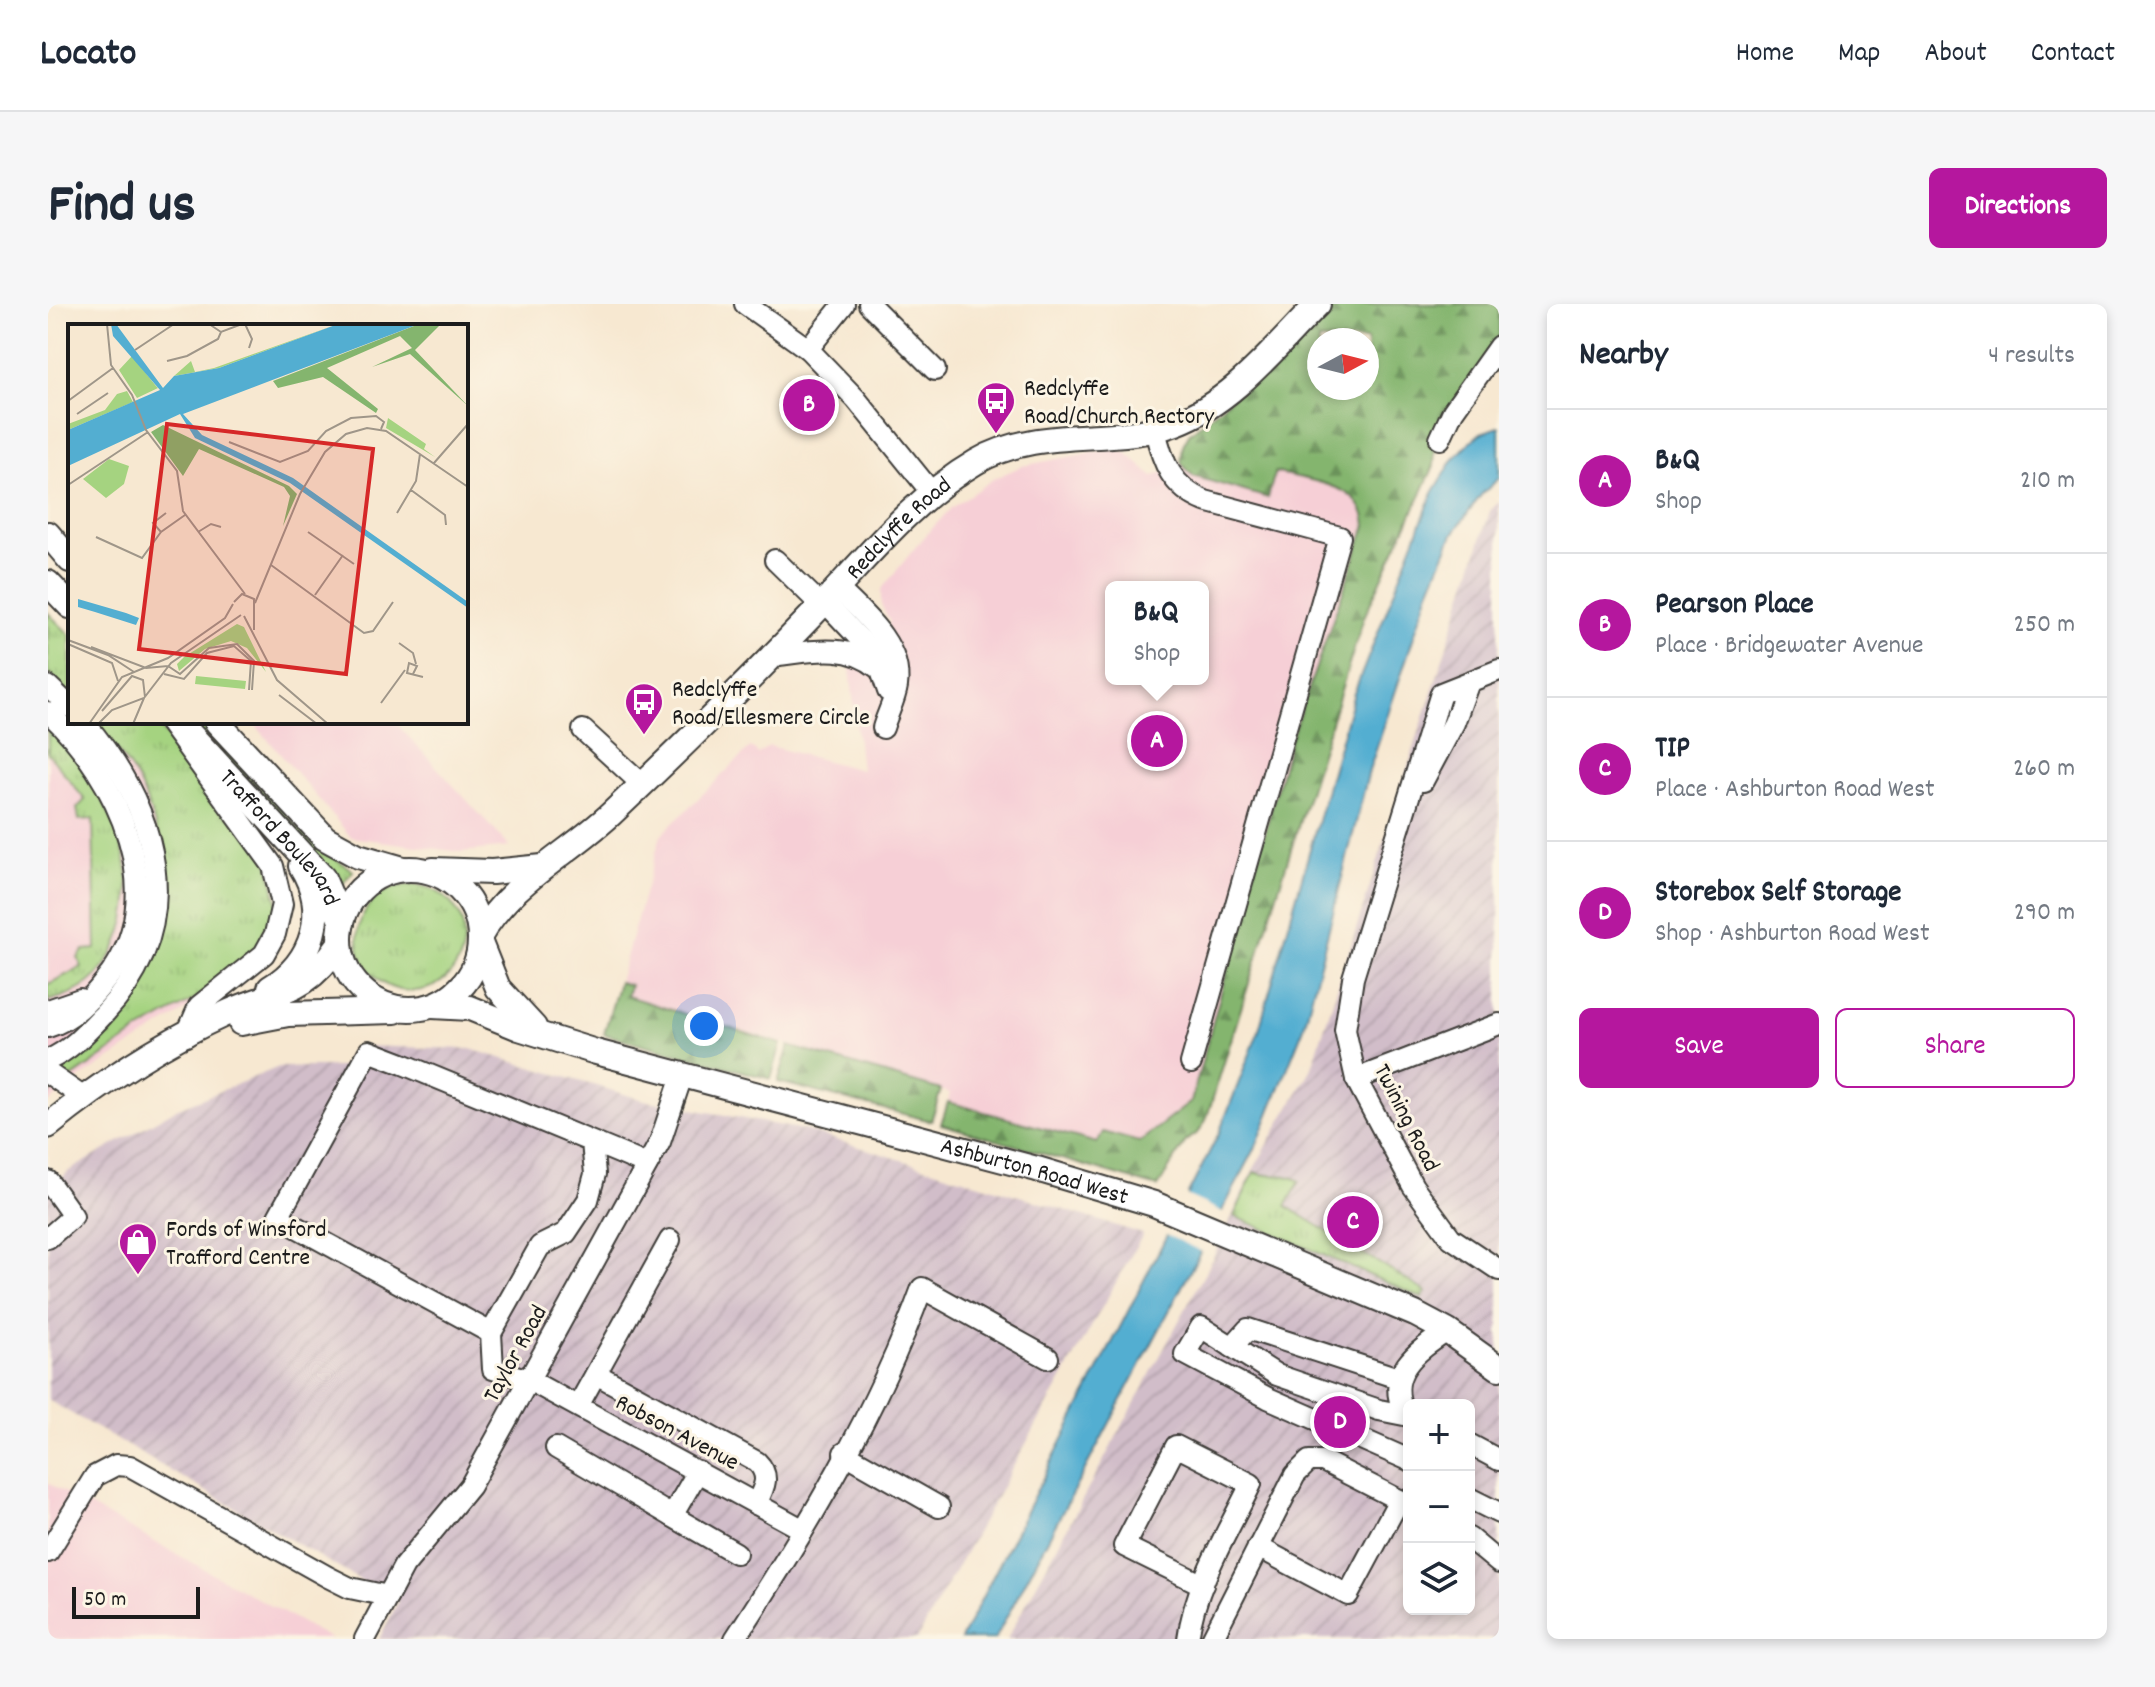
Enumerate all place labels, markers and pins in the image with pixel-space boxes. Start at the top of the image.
place label: Redclyffe Road/Church Rectory [1024,373,1215,435]
pin: B [783,375,835,435]
bus stop icon: Redclyffe Road/Church Rectory [975,380,1017,435]
place label: Redclyffe Road/Ellesmere Circle [672,674,870,736]
bus stop icon: Redclyffe Road/Ellesmere Circle [623,681,665,736]
pin: A [1131,711,1183,771]
pin: C [1327,1192,1379,1252]
place label: Fords of Winsford Trafford Centre [166,1214,326,1276]
shop icon: Fords of Winsford Trafford Centre [117,1221,159,1276]
pin: D [1314,1392,1366,1452]

